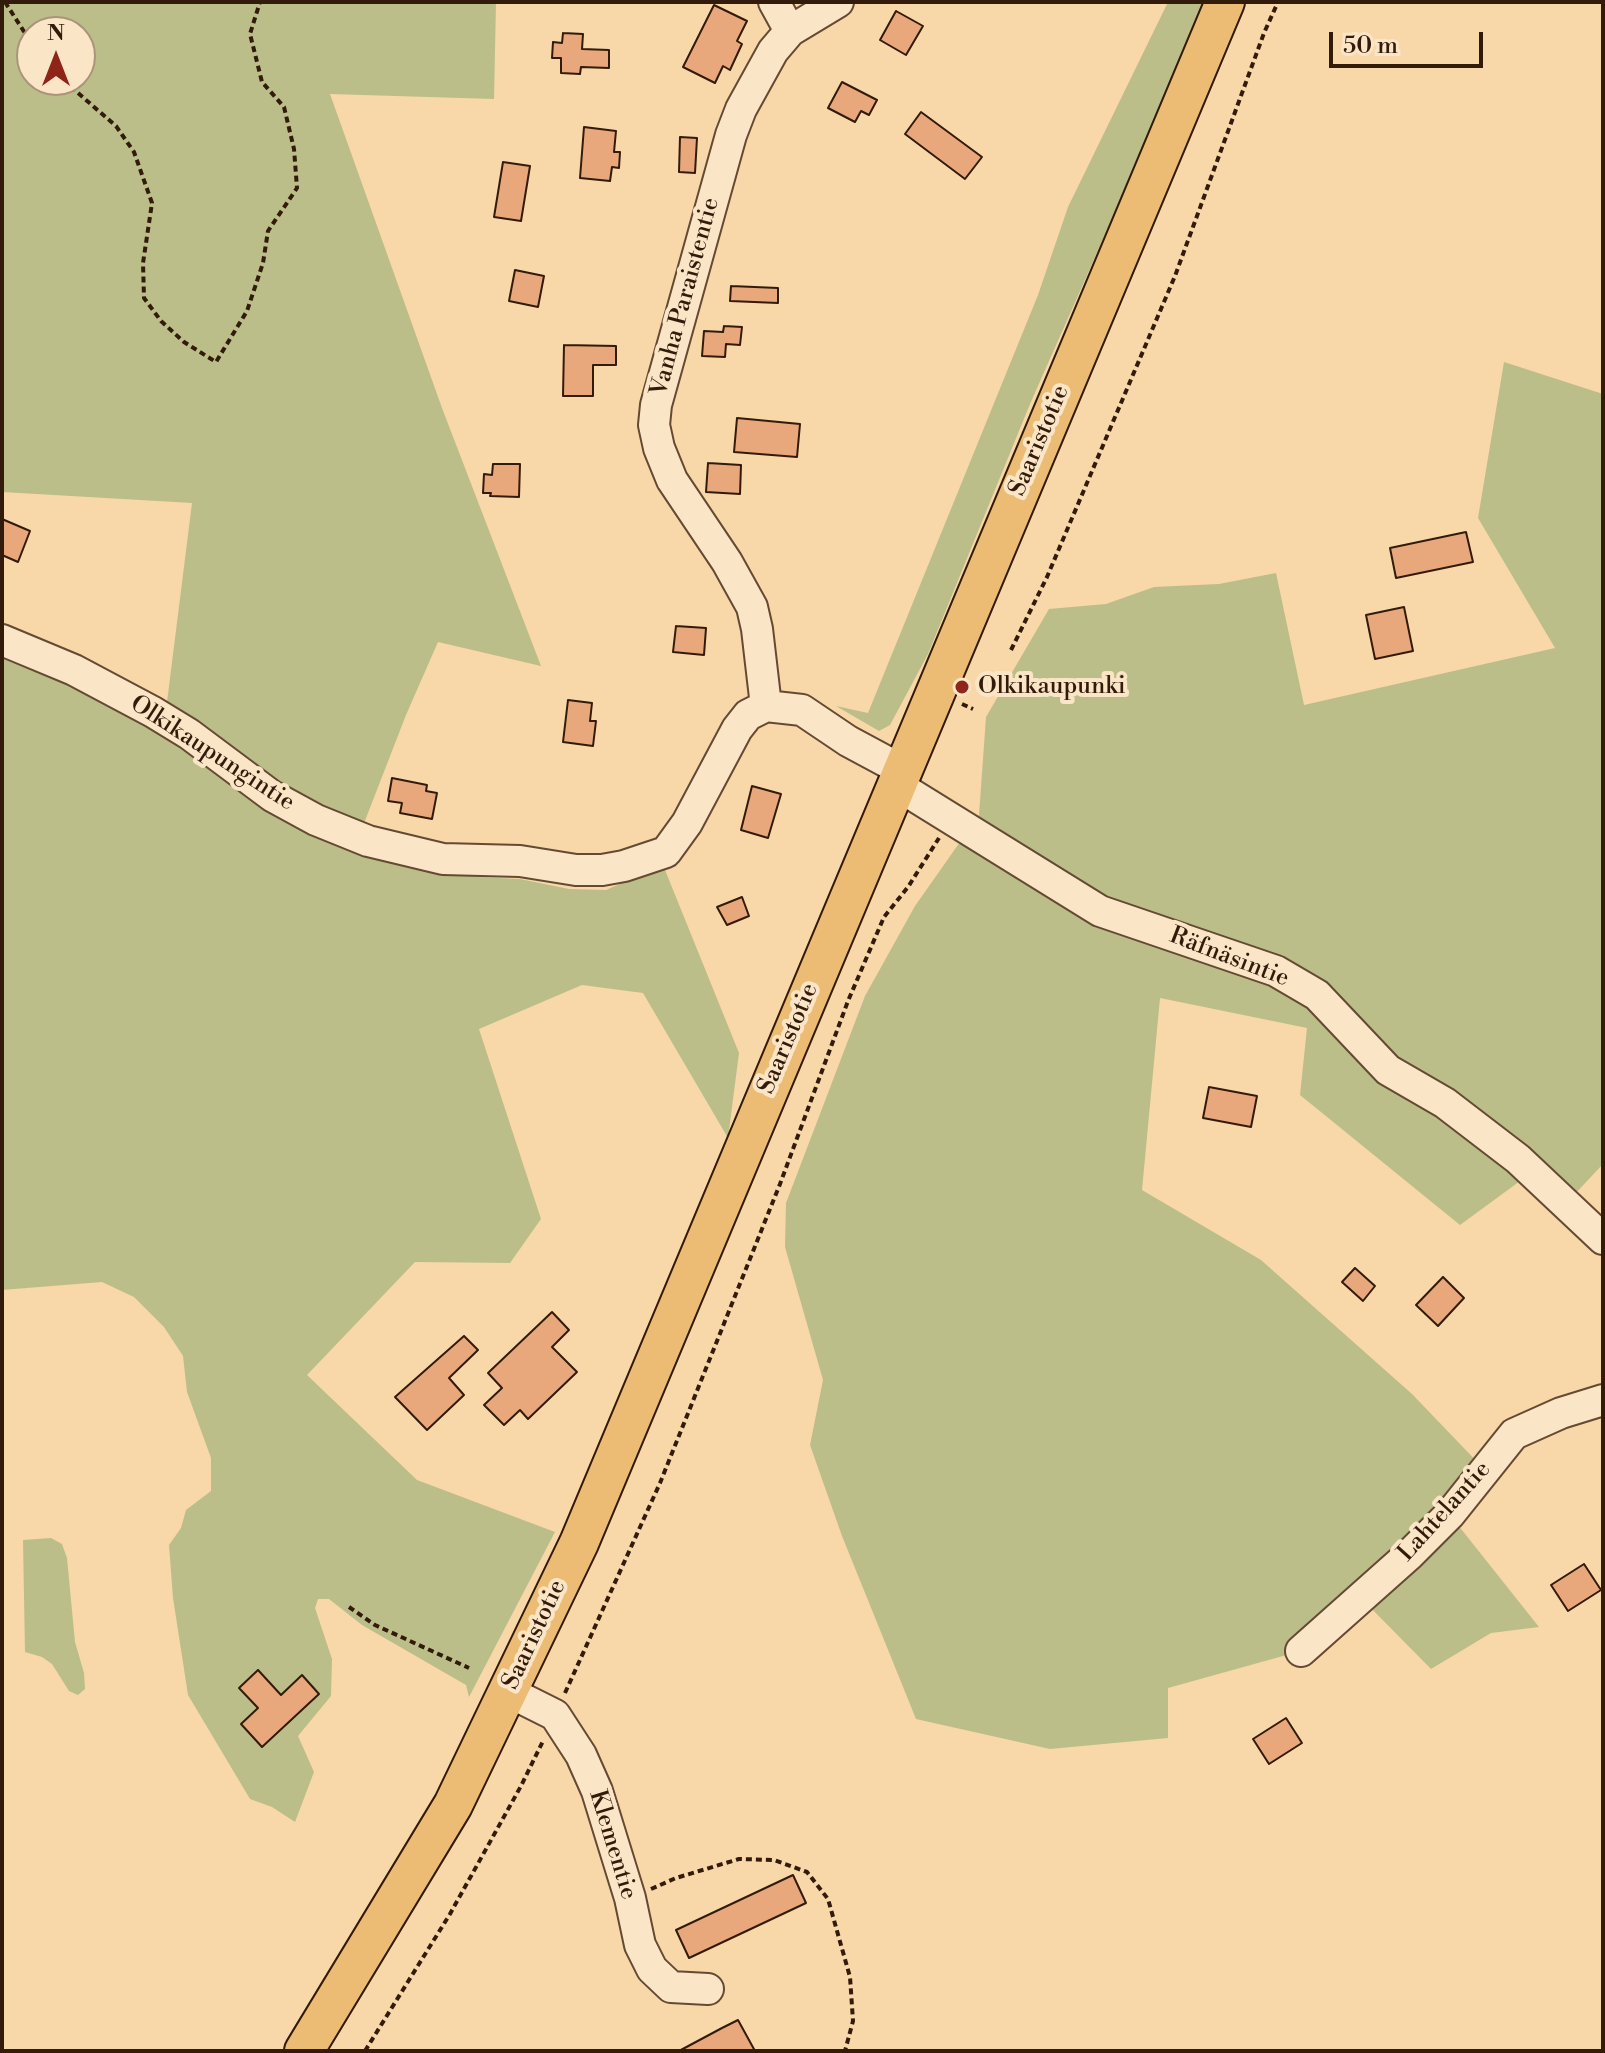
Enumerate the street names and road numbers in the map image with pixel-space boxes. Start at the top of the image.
street label: Vanha Paraistentie [646,194,726,400]
street label: Saaristotie [1004,381,1076,501]
street label: Olkikaupungintie [124,690,300,818]
street label: Räfnäsintie [1165,922,1293,994]
street label: Saaristotie [753,979,825,1099]
street label: Lahtelantie [1393,1456,1497,1568]
street label: Saaristotie [497,1576,573,1694]
street label: Klementie [582,1787,642,1903]

